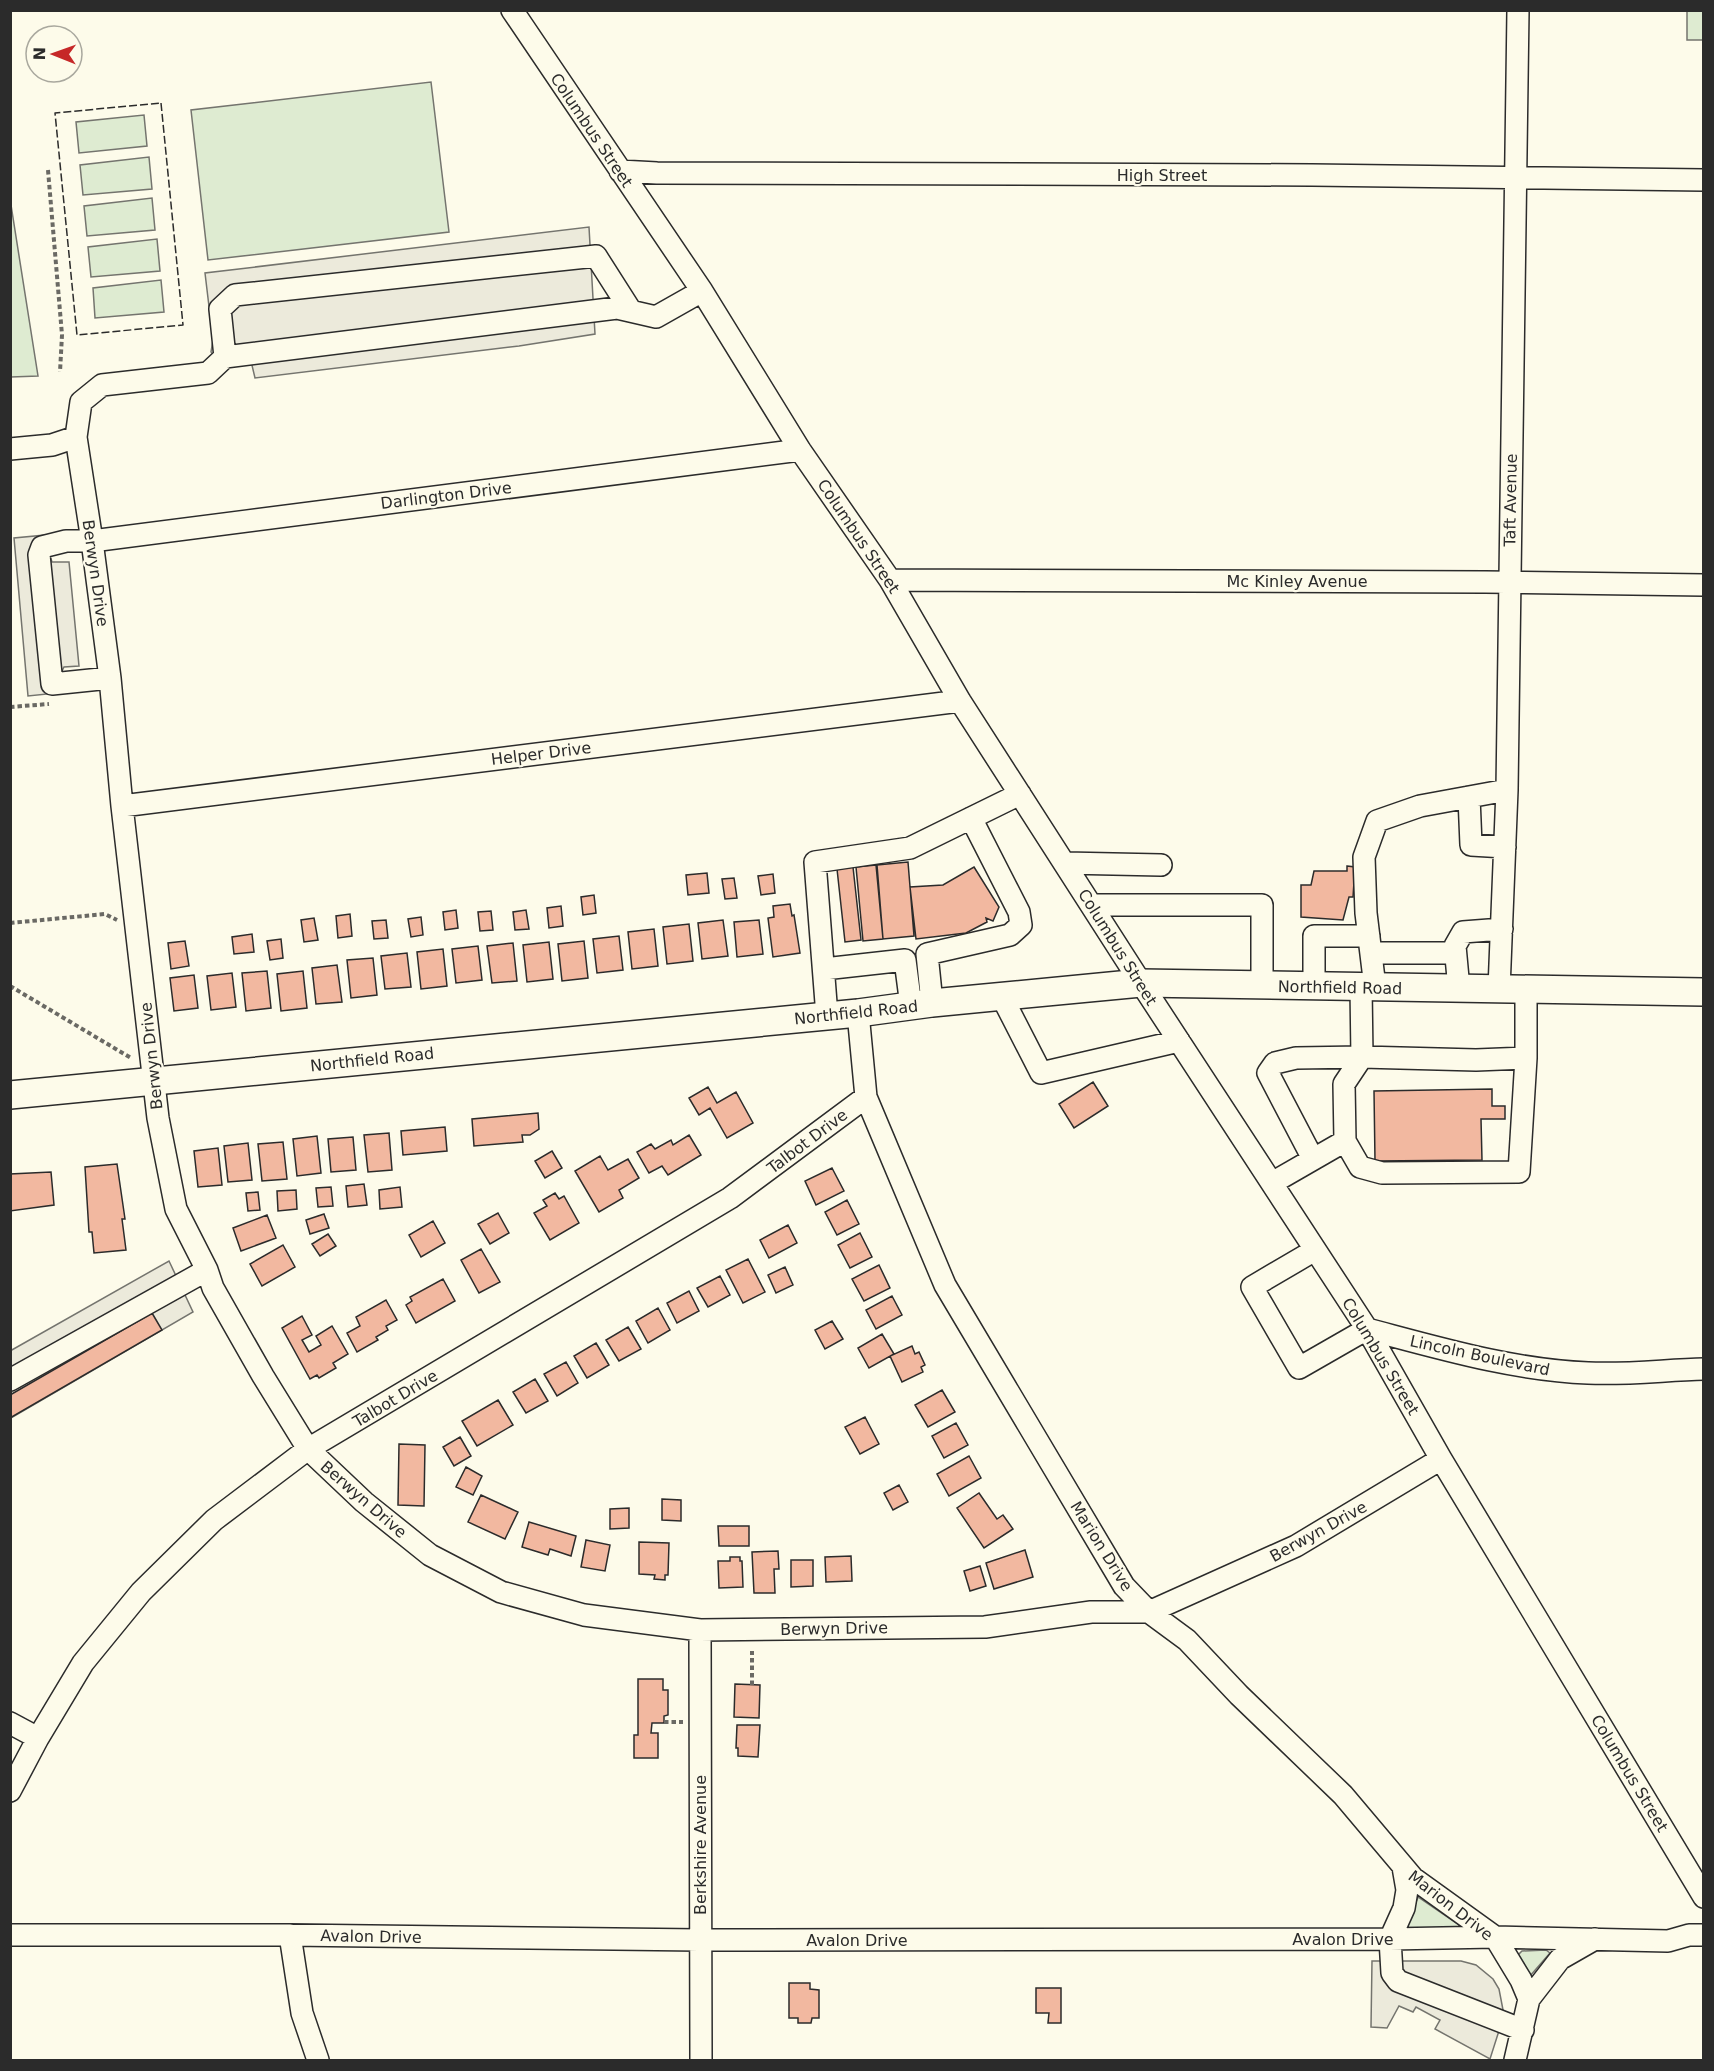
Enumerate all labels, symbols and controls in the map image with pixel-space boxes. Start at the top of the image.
north arrow [24,24,84,84]
text: N [30,47,49,61]
street label: Columbus Street [546,70,637,191]
street label: High Street [1117,166,1207,185]
street label: Taft Avenue [1500,453,1521,548]
street label: Columbus Street [813,476,904,597]
street label: Darlington Drive [379,478,513,513]
street label: Berwyn Drive [79,518,112,628]
street label: Mc Kinley Avenue [1226,572,1368,591]
street label: Helper Drive [490,738,592,769]
street label: Columbus Street [1074,886,1161,1009]
street label: Northfield Road [1278,977,1402,998]
street label: Northfield Road [793,997,919,1028]
street label: Berwyn Drive [136,1001,167,1111]
street label: Northfield Road [309,1044,435,1075]
street label: Talbot Drive [763,1105,851,1178]
street label: Columbus Street [1338,1294,1423,1418]
street label: Lincoln Boulevard [1408,1331,1552,1380]
street label: Talbot Drive [349,1366,441,1432]
street label: Berwyn Drive [317,1457,411,1542]
street label: Berwyn Drive [1266,1497,1370,1566]
street label: Marion Drive [1066,1498,1137,1595]
street label: Berwyn Drive [780,1618,888,1639]
street label: Columbus Street [1587,1711,1672,1835]
street label: Berkshire Avenue [691,1775,710,1915]
street label: Marion Drive [1405,1866,1497,1944]
street label: Avalon Drive [320,1926,422,1947]
street label: Avalon Drive [1292,1930,1394,1949]
street label: Avalon Drive [806,1931,908,1950]

